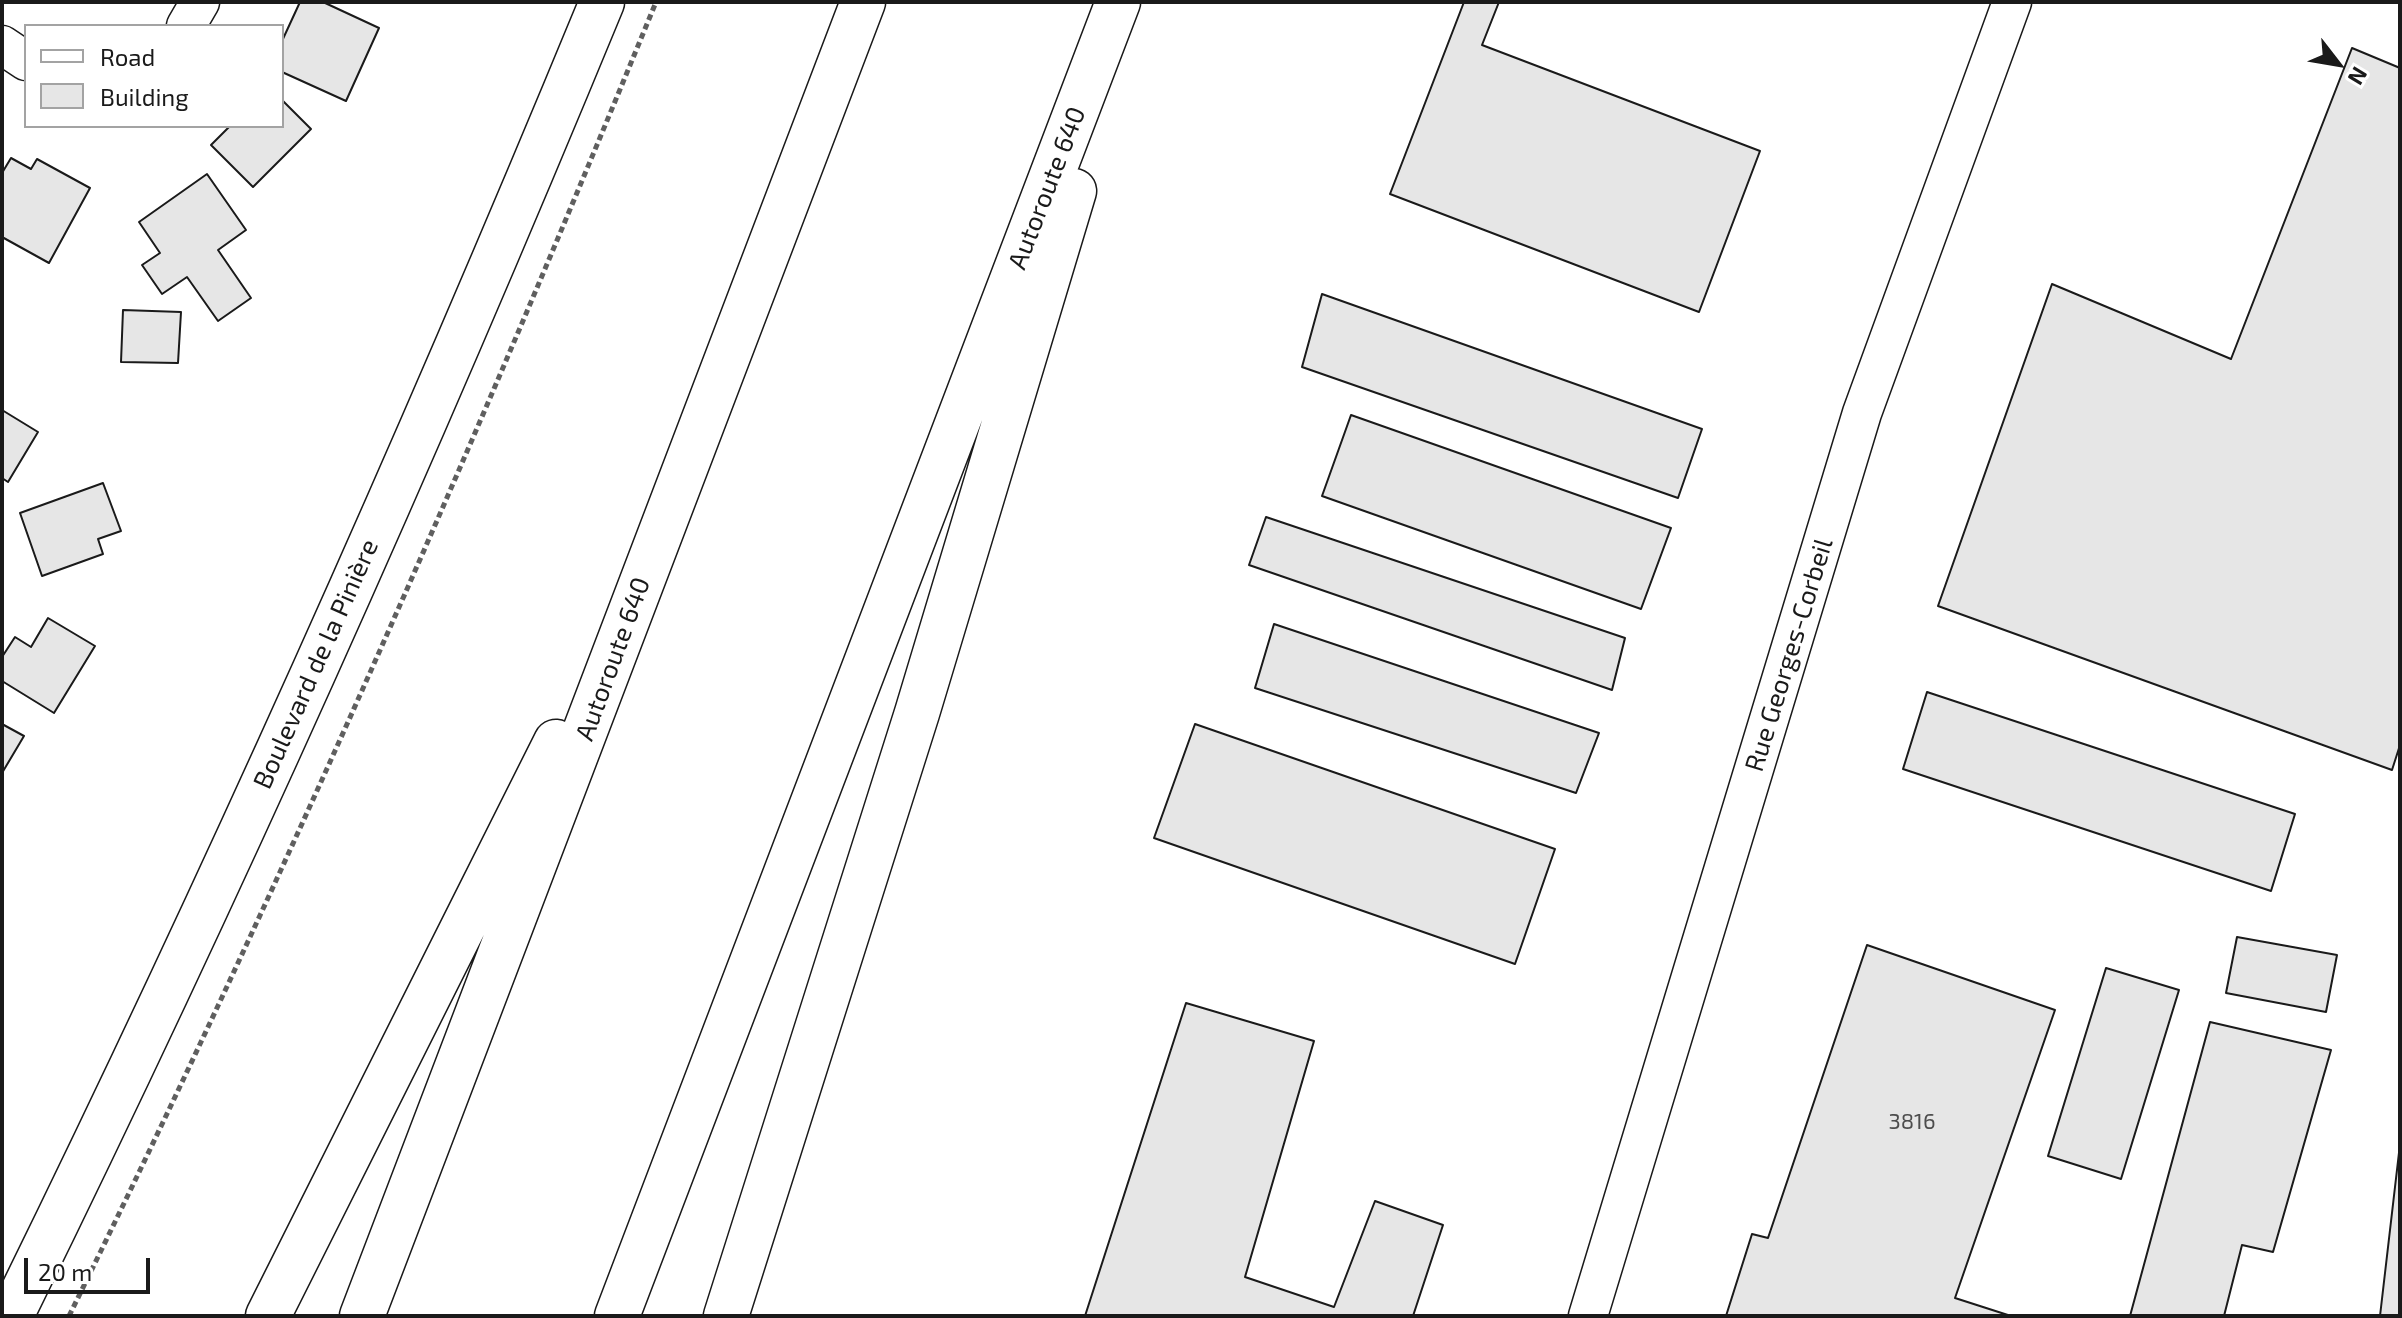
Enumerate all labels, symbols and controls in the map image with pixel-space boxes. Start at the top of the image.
legend [24,24,284,128]
north arrow [2298,24,2378,104]
text: Road [100,42,155,71]
text: N [2343,63,2374,90]
text: Building [100,82,189,111]
street label: Autoroute 640 [1002,102,1092,274]
street label: Boulevard de la Pinière [247,534,385,794]
street label: Rue Georges-Corbeil [1739,535,1839,775]
street label: Autoroute 640 [569,573,657,745]
house number: 3816 [1889,1109,1935,1135]
scale bar [28,1242,154,1292]
text: 20 m [38,1257,92,1286]

